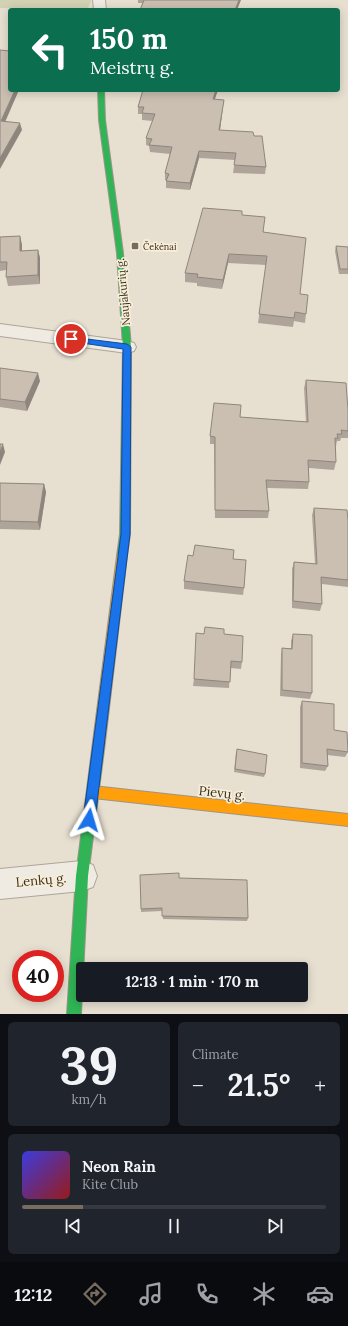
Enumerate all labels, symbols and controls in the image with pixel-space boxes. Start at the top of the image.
text: 150 m [90,21,167,57]
icon: left [24,24,76,76]
text: Meistrų g. [90,56,174,79]
place label: Čekėnai [143,240,177,252]
marker: Čekėnai [130,241,140,251]
street label: Naujakurių g. [113,258,133,326]
pin [54,322,88,356]
icon: arrive [60,328,82,350]
street label: Pievų g. [198,782,246,804]
position arrow [68,799,110,841]
street label: Lenkų g. [15,869,67,891]
speed limit sign: 40 [12,950,64,1002]
text: 12:13 · 1 min · 170 m [125,972,259,991]
text: 39 [59,1032,119,1098]
text: Climate [192,1046,239,1063]
text: 21.5° [228,1066,290,1104]
text: − [192,1071,204,1099]
text: + [314,1071,326,1099]
text: km/h [71,1091,107,1108]
text: Neon Rain [82,1157,156,1176]
text: Kite Club [82,1176,138,1193]
icon: previous [62,1215,84,1237]
icon: pause [163,1215,185,1237]
icon: next [264,1215,286,1237]
icon: directions [81,1280,109,1308]
icon: music [137,1280,165,1308]
icon: phone [193,1280,221,1308]
icon: climate [250,1280,278,1308]
icon: car [306,1280,334,1308]
text: 12:12 [14,1283,52,1306]

